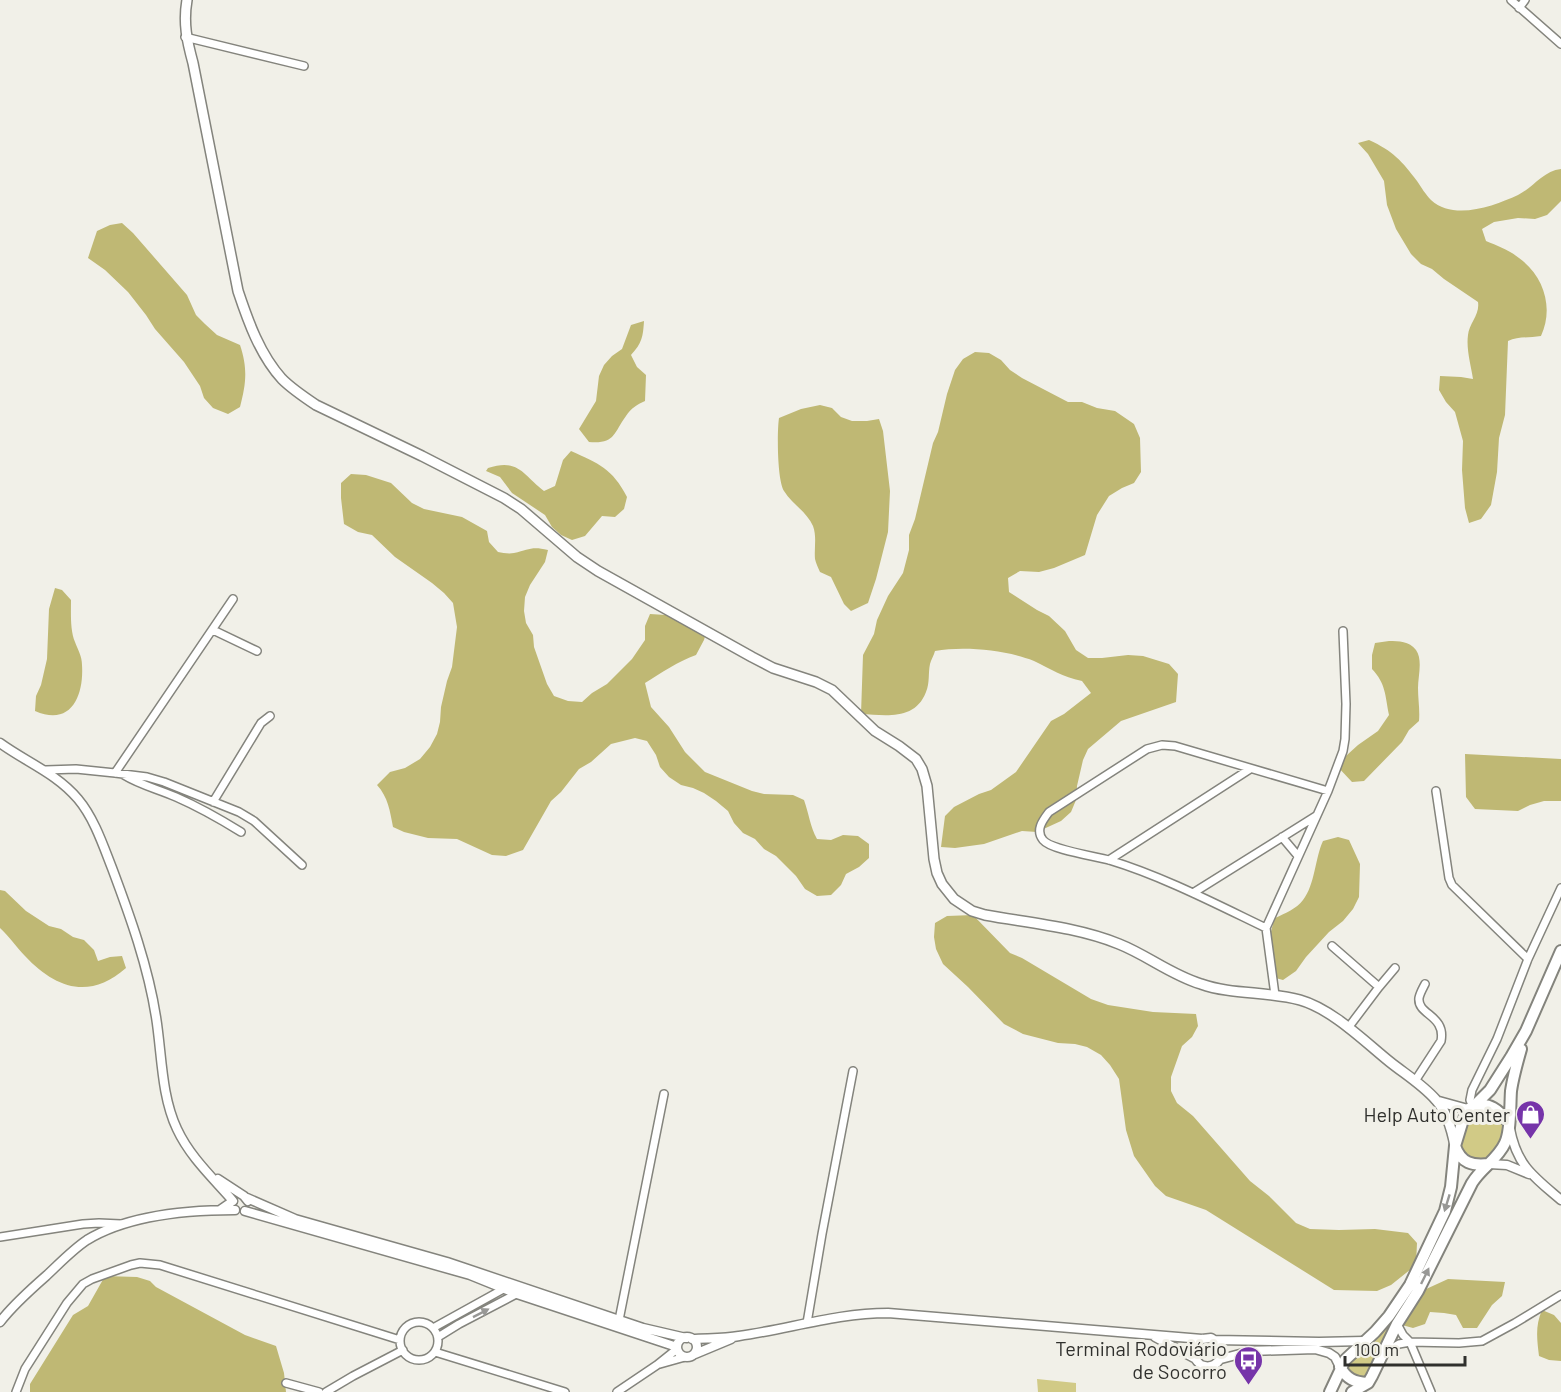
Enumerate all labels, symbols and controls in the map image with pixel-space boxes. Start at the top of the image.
shop icon: Help Auto Center [1515,1098,1547,1140]
place label: Help Auto Center [1363,1102,1510,1126]
one-way arrow [1442,1194,1451,1212]
one-way arrow [1420,1267,1430,1284]
one-way arrow [473,1308,490,1317]
scale bar [1345,1329,1465,1367]
place label: Terminal Rodoviário de Socorro [1055,1336,1227,1383]
text: 100 m [1354,1338,1399,1360]
bus stop icon: Terminal Rodoviário de Socorro [1232,1344,1264,1386]

